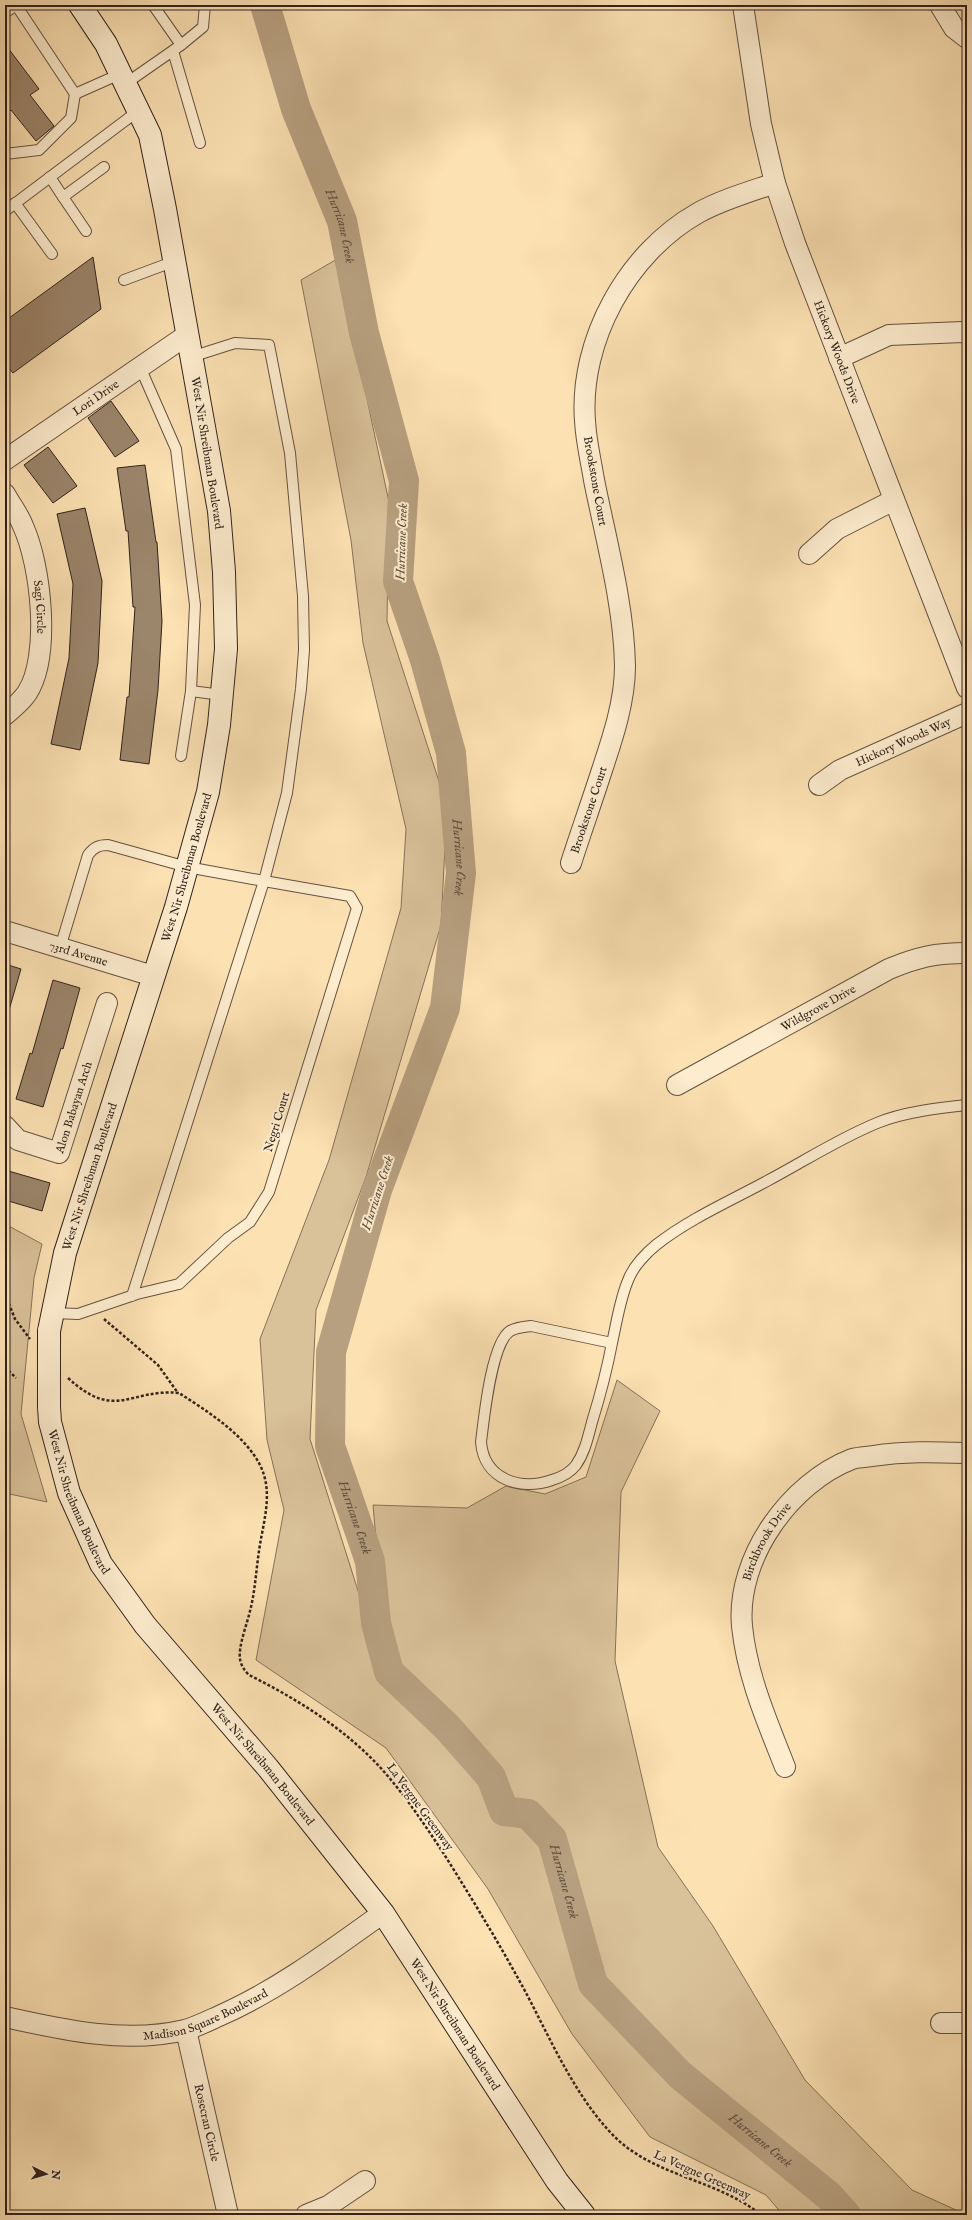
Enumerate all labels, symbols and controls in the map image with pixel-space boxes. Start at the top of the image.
water label: Hurricane Creek [321,185,359,266]
street label: Hickory Woods Drive [810,298,864,406]
street label: Lori Drive [69,376,122,419]
street label: West Nir Shreibman Boulevard [188,376,227,531]
street label: Brookstone Court [580,435,610,527]
water label: Hurricane Creek [392,502,412,582]
street label: Sagi Circle [30,579,49,635]
street label: Hickory Woods Way [853,714,953,770]
street label: Brookstone Court [567,764,610,855]
street label: West Nir Shreibman Boulevard [158,791,215,944]
water label: Hurricane Creek [448,817,470,897]
street label: 73rd Avenue [48,937,110,969]
street label: Wildgrove Drive [778,981,859,1034]
street label: Alon Babayan Arch [52,1059,95,1156]
street label: Negri Court [261,1090,293,1154]
street label: West Nir Shreibman Boulevard [59,1100,120,1252]
water label: Hurricane Creek [358,1153,398,1233]
street label: West Nir Shreibman Boulevard [45,1428,114,1577]
water label: Hurricane Creek [334,1477,376,1557]
street label: Birchbrook Drive [739,1499,795,1582]
street label: West Nir Shreibman Boulevard [208,1700,318,1829]
street label: La Vergne Greenway [383,1760,457,1854]
water label: Hurricane Creek [545,1841,583,1922]
street label: West Nir Shreibman Boulevard [407,1956,504,2093]
street label: Madison Square Boulevard [143,1985,271,2043]
street label: Rosecran Circle [191,2082,223,2163]
water label: Hurricane Creek [724,2109,796,2172]
street label: La Vergne Greenway [651,2147,753,2203]
north arrow [26,2154,66,2194]
text: N [48,2168,62,2181]

